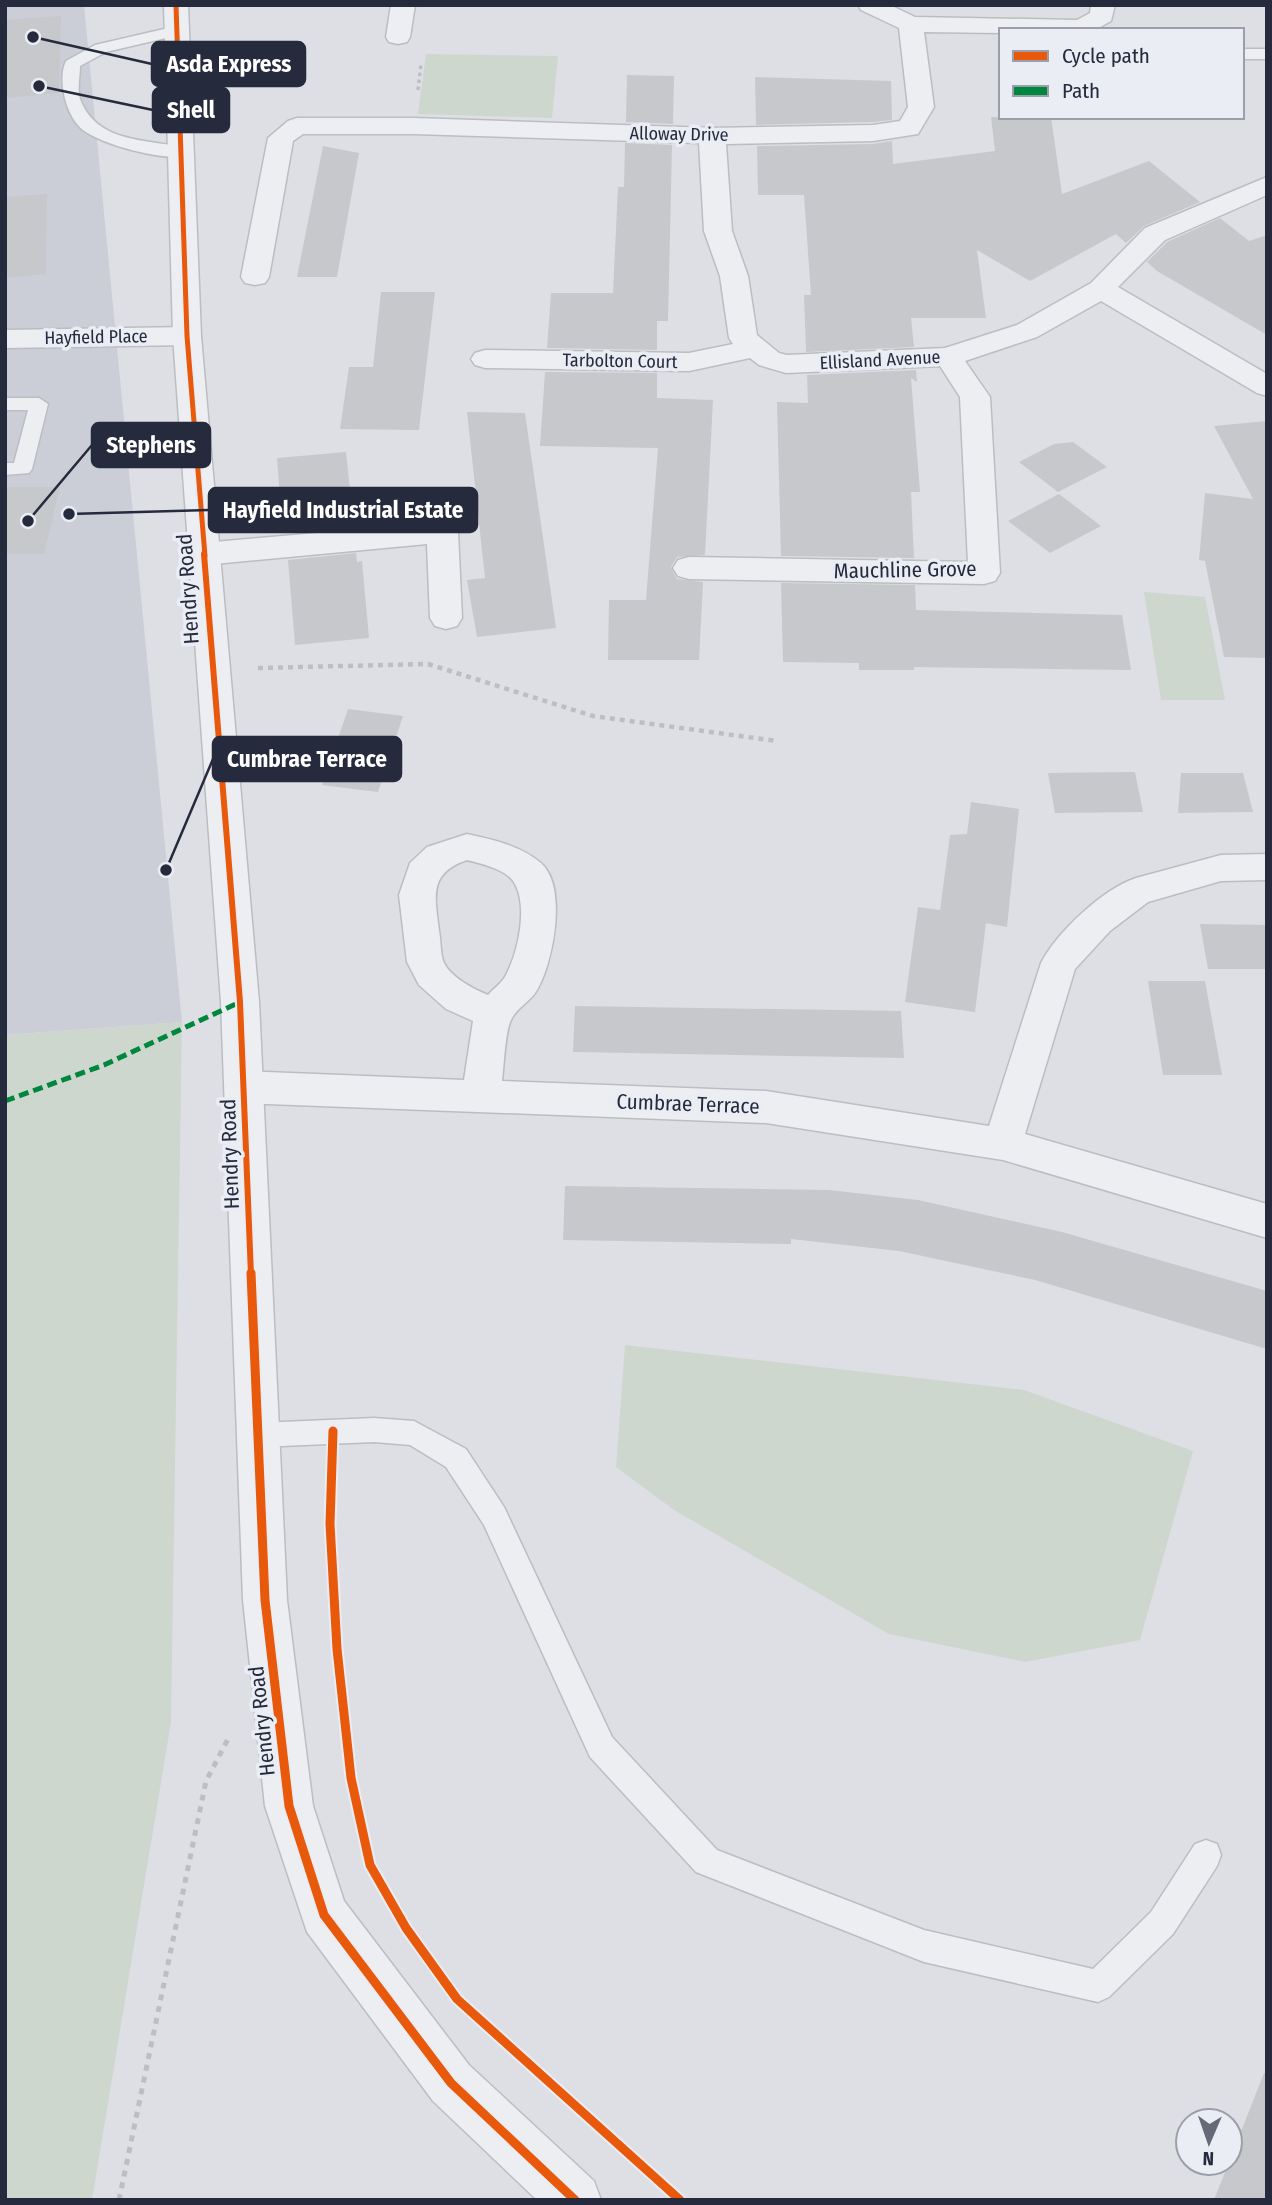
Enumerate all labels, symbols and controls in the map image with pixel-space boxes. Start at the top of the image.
legend [999,28,1244,119]
callout: Asda Express [152,42,305,86]
text: Cycle path [1062,43,1150,69]
text: Asda Express [166,50,291,78]
text: Path [1062,78,1100,104]
callout: Shell [153,88,229,132]
text: Shell [167,96,216,124]
street label: Alloway Drive [629,122,729,146]
street label: Hayfield Place [44,325,148,349]
street label: Ellisland Avenue [819,346,941,374]
street label: Tarbolton Court [562,349,678,373]
callout: Stephens [92,423,210,467]
text: Stephens [106,431,196,459]
callout: Hayfield Industrial Estate [209,488,477,532]
text: Hayfield Industrial Estate [223,496,464,524]
street label: Hendry Road [171,533,205,645]
street label: Mauchline Grove [833,556,977,584]
callout: Cumbrae Terrace [213,737,401,781]
text: Cumbrae Terrace [227,745,387,773]
street label: Cumbrae Terrace [616,1089,760,1119]
street label: Hendry Road [215,1098,245,1210]
street label: Hendry Road [243,1665,281,1777]
north arrow [1174,2107,1244,2177]
text: N [1202,2147,1215,2170]

